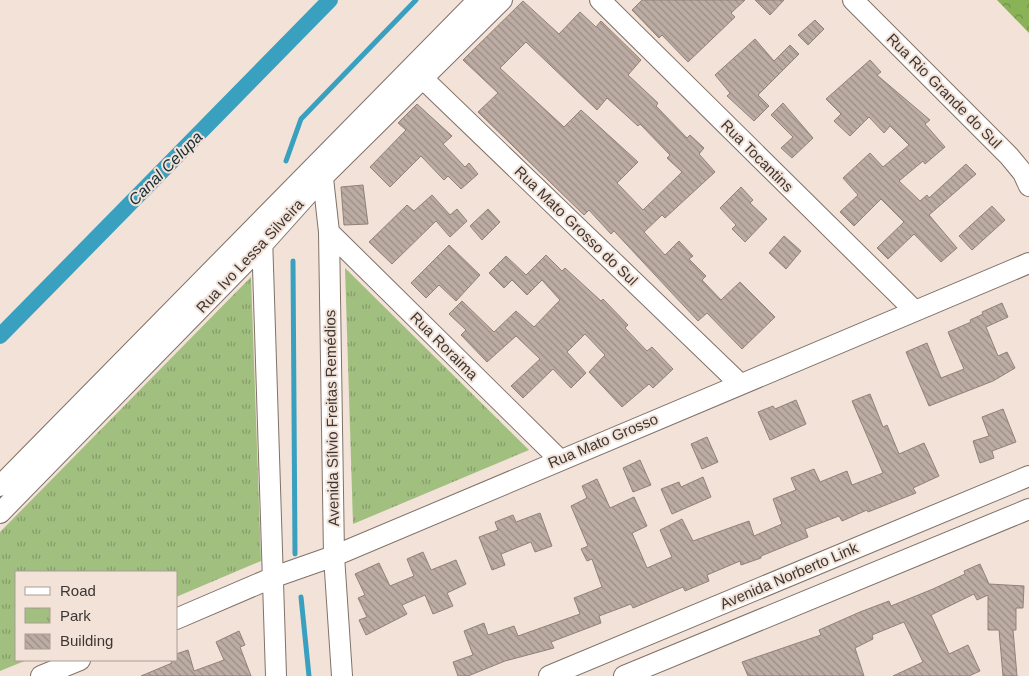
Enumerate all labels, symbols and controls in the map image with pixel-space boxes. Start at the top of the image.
street label: Rua Rio Grande do Sul [884,30,1005,151]
street label: Rua Tocantins [718,116,797,195]
water label: Canal Celupa [125,128,206,209]
street label: Rua Mato Grosso do Sul [511,162,641,289]
street label: Rua Ivo Lessa Silveira [193,195,307,316]
street label: Rua Roraima [407,308,482,383]
street label: Avenida Sílvio Freitas Remédios [321,310,342,526]
street label: Rua Mato Grosso [545,410,660,471]
street label: Avenida Norberto Link [717,539,861,612]
legend [15,571,178,661]
text: Road [60,582,96,599]
text: Park [60,607,91,624]
text: Building [60,632,113,649]

